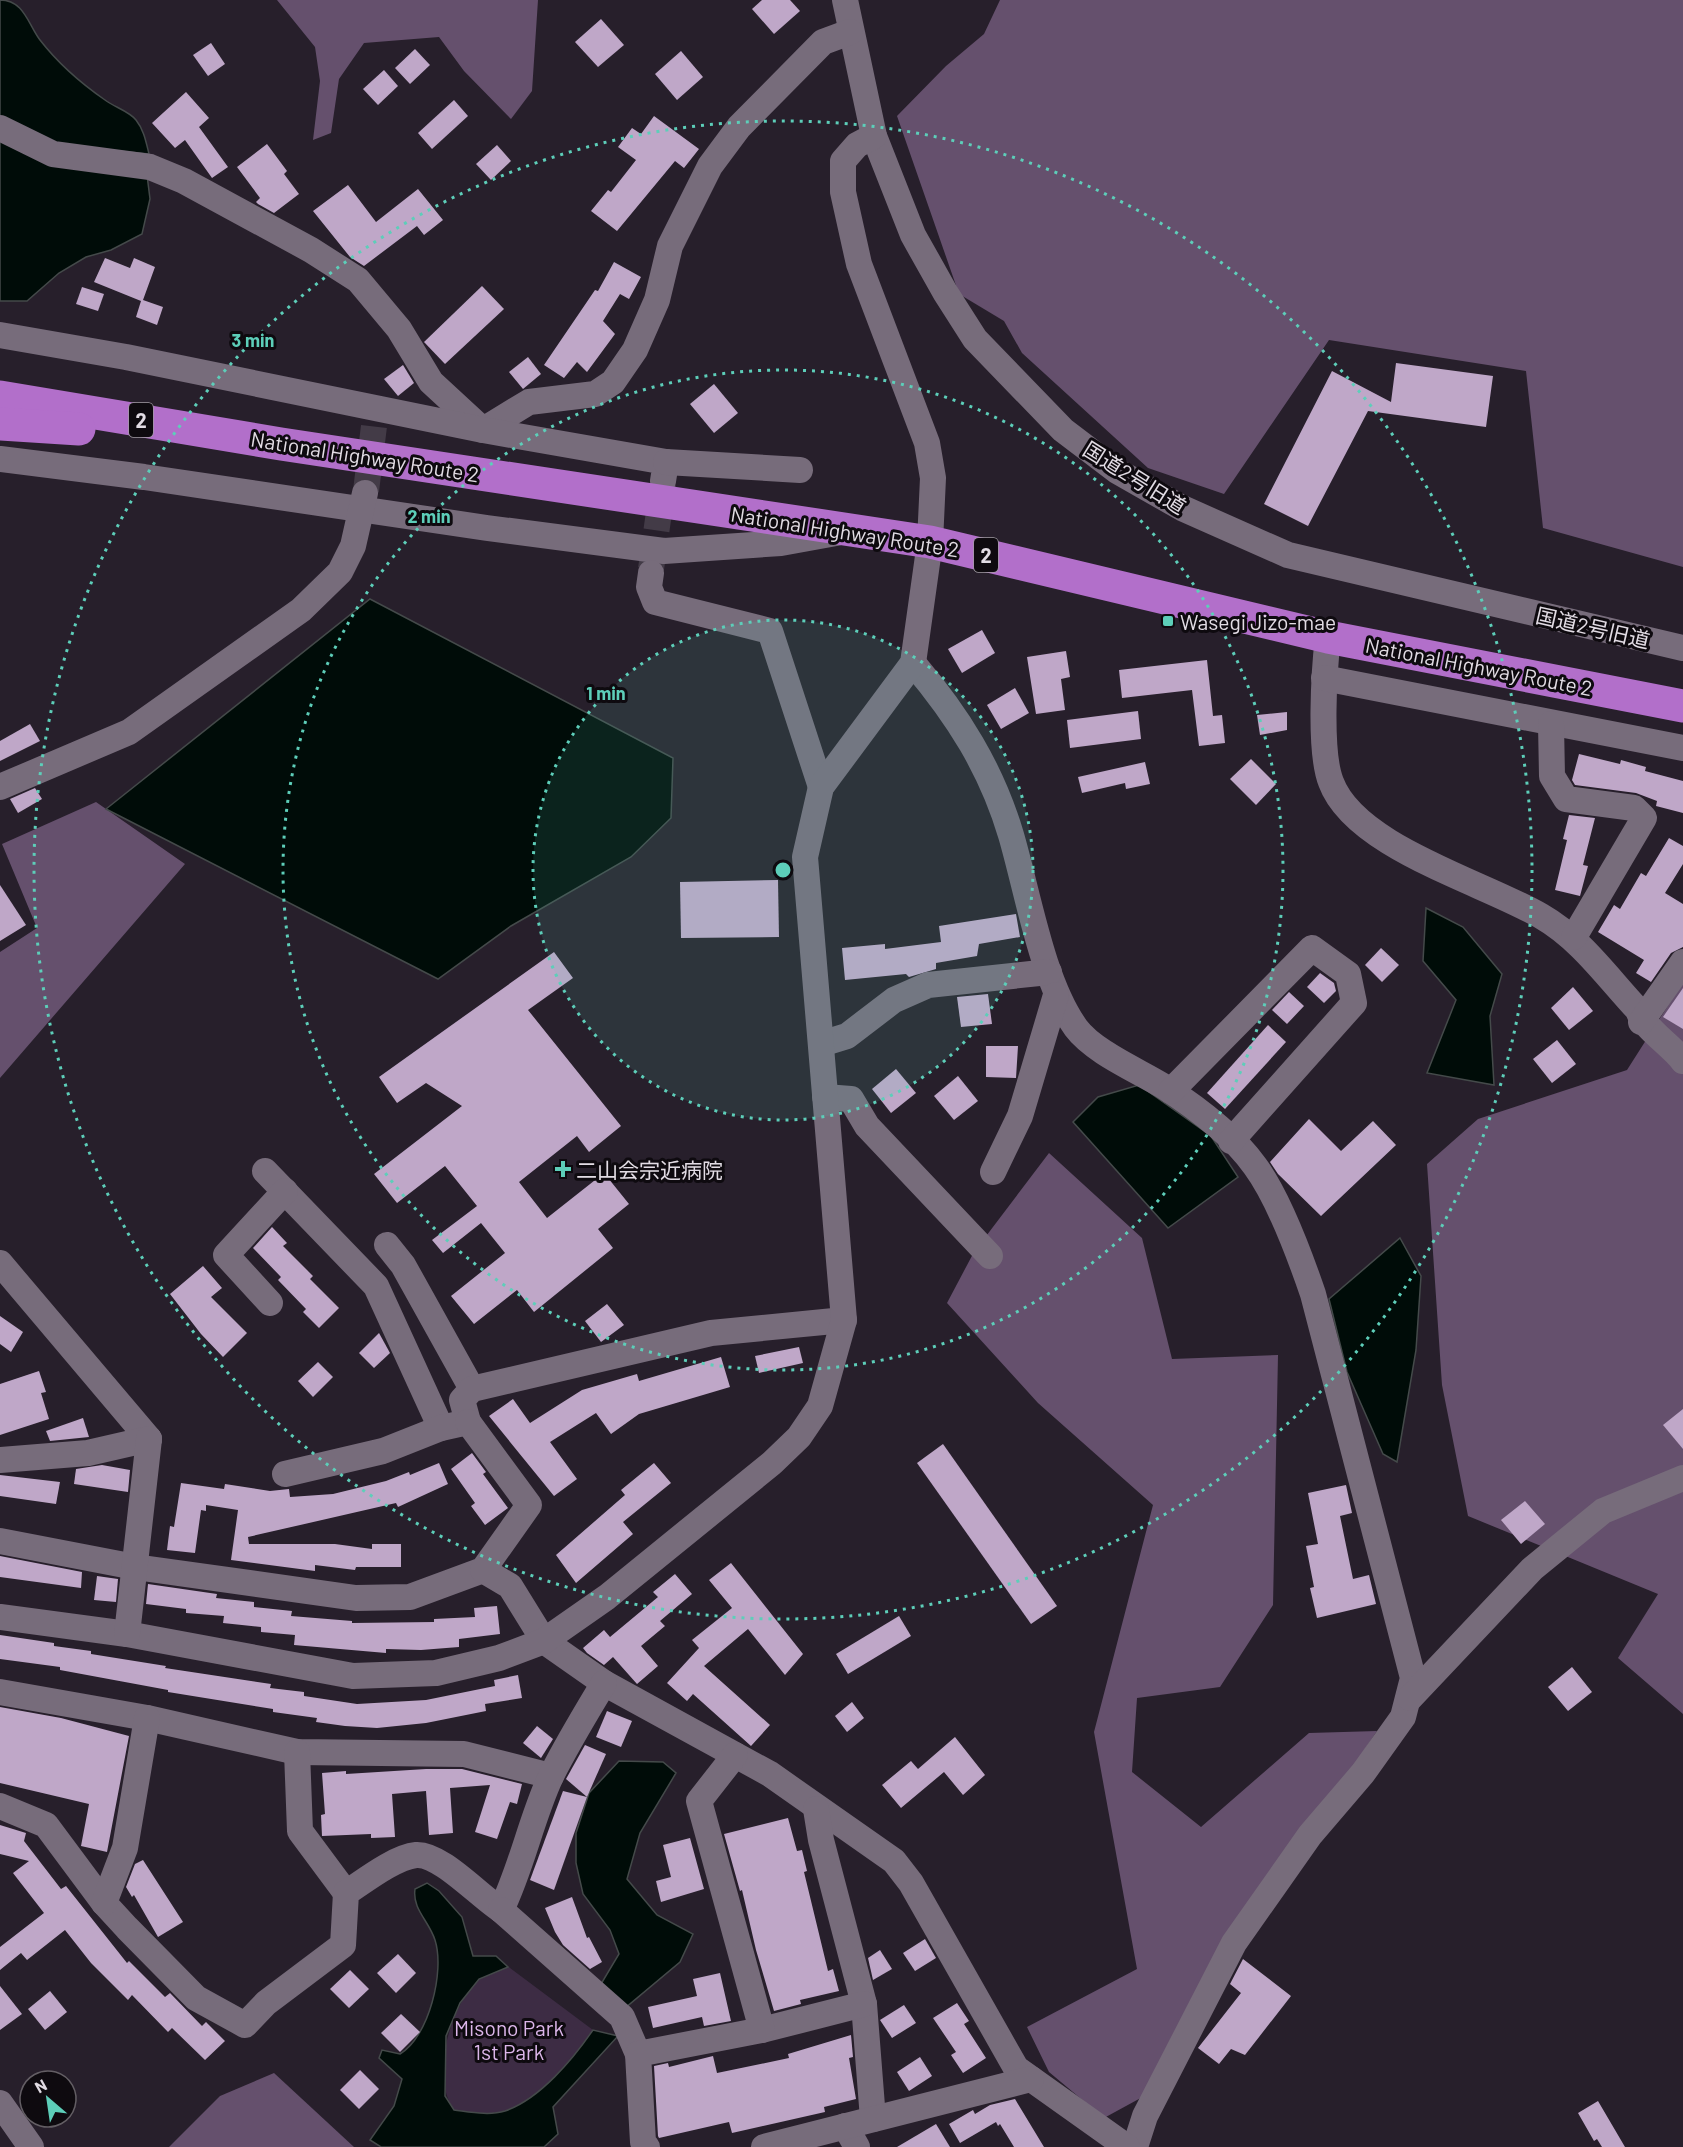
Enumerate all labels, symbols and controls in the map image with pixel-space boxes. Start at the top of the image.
text: 3 min [232,329,274,351]
road number: 2 [129,403,153,437]
street label: National Highway Route 2 [249,426,481,486]
street label: 国道2号旧道 [1079,436,1191,518]
street label: National Highway Route 2 [729,501,961,561]
text: 2 min [407,505,451,527]
road number: 2 [974,538,998,572]
street label: 国道2号旧道 [1534,602,1652,652]
place label: Wasegi Jizo-mae [1180,609,1336,634]
marker: Wasegi Jizo-mae [1161,614,1175,628]
street label: National Highway Route 2 [1363,632,1595,700]
text: 1 min [586,682,626,704]
centre of rings [773,860,793,880]
place label: 二山会宗近病院 [576,1157,723,1182]
marker: 二山会宗近病院 [554,1160,572,1178]
park label: Misono Park 1st Park [454,2015,564,2064]
north arrow [18,2069,78,2129]
text: N [31,2075,50,2096]

